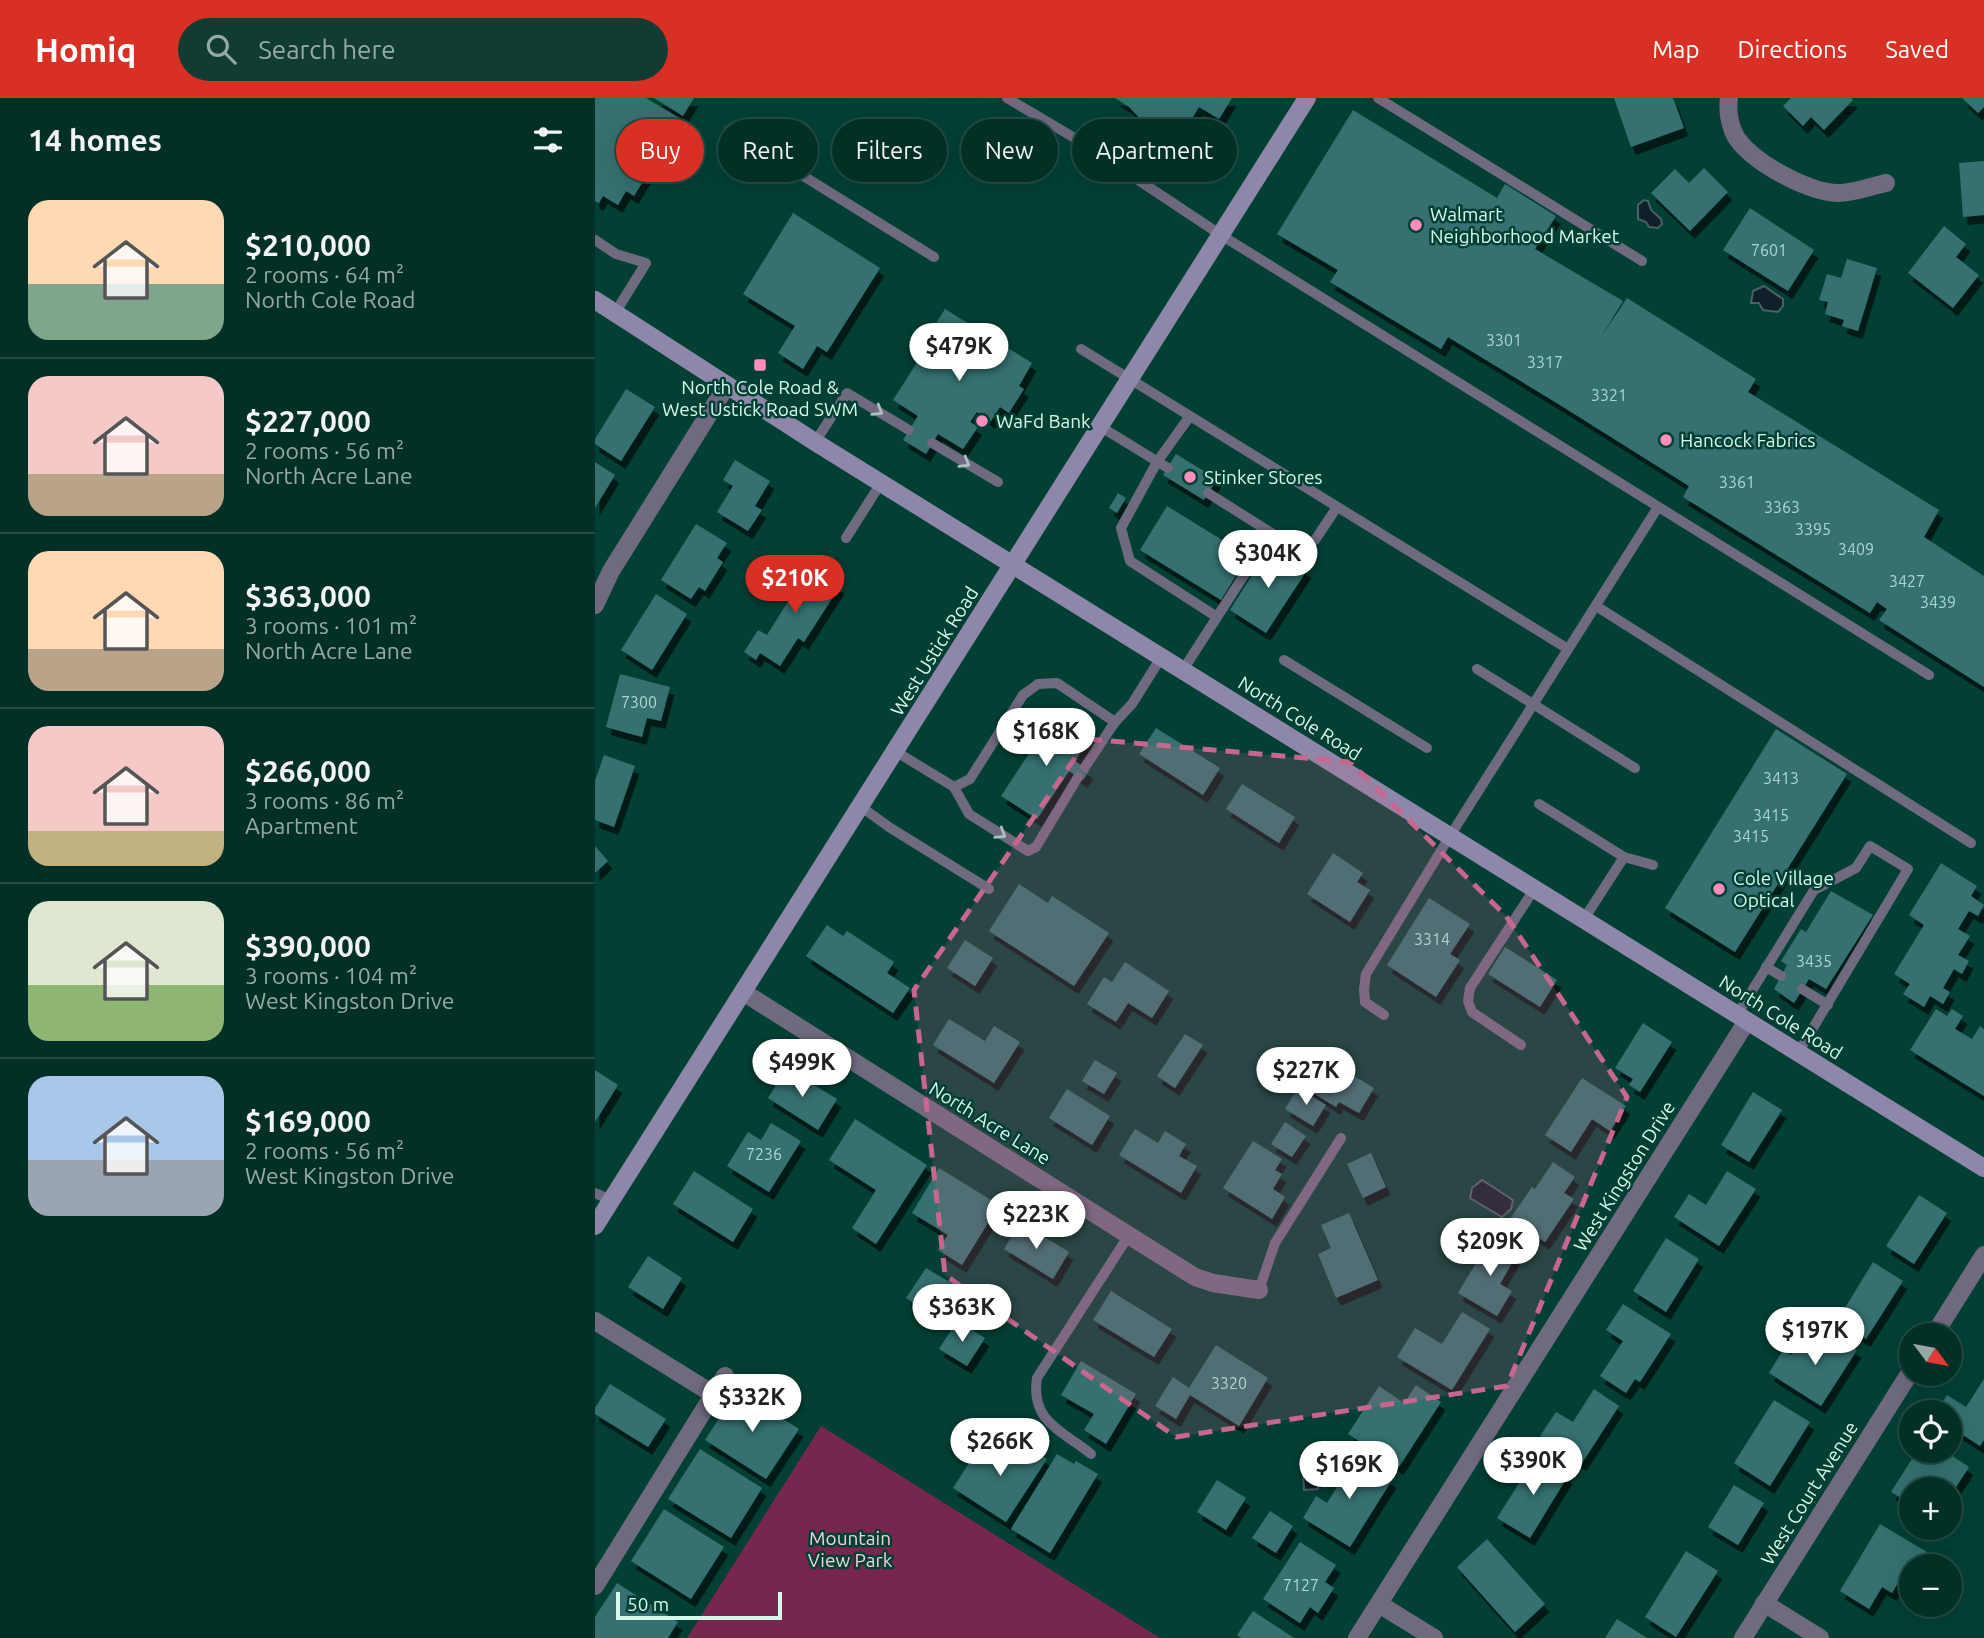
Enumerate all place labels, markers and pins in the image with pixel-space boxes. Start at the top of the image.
place label: Walmart Neighborhood Market [1430,203,1620,247]
marker: Walmart Neighborhood Market [1408,217,1424,233]
pin: $479K [910,324,1008,383]
marker: North Cole Road & West Ustick Road SWM [752,357,768,373]
place label: North Cole Road & West Ustick Road SWM [662,376,858,420]
place label: WaFd Bank [996,410,1091,432]
marker: WaFd Bank [974,413,990,429]
place label: Hancock Fabrics [1680,429,1816,451]
marker: Hancock Fabrics [1658,432,1674,448]
place label: Stinker Stores [1204,466,1323,488]
marker: Stinker Stores [1182,469,1198,485]
pin: $304K [1219,531,1317,590]
pin: $210K [746,556,844,615]
pin: $168K [997,708,1095,768]
place label: Cole Village Optical [1733,867,1834,911]
marker: Cole Village Optical [1711,881,1727,897]
pin: $499K [753,1040,851,1099]
pin: $227K [1257,1048,1355,1107]
pin: $223K [987,1192,1085,1251]
pin: $209K [1441,1218,1539,1278]
pin: $363K [913,1284,1011,1344]
pin: $197K [1766,1308,1864,1367]
pin: $332K [703,1374,801,1434]
pin: $266K [951,1418,1049,1478]
pin: $390K [1484,1438,1582,1497]
pin: $169K [1300,1442,1398,1501]

